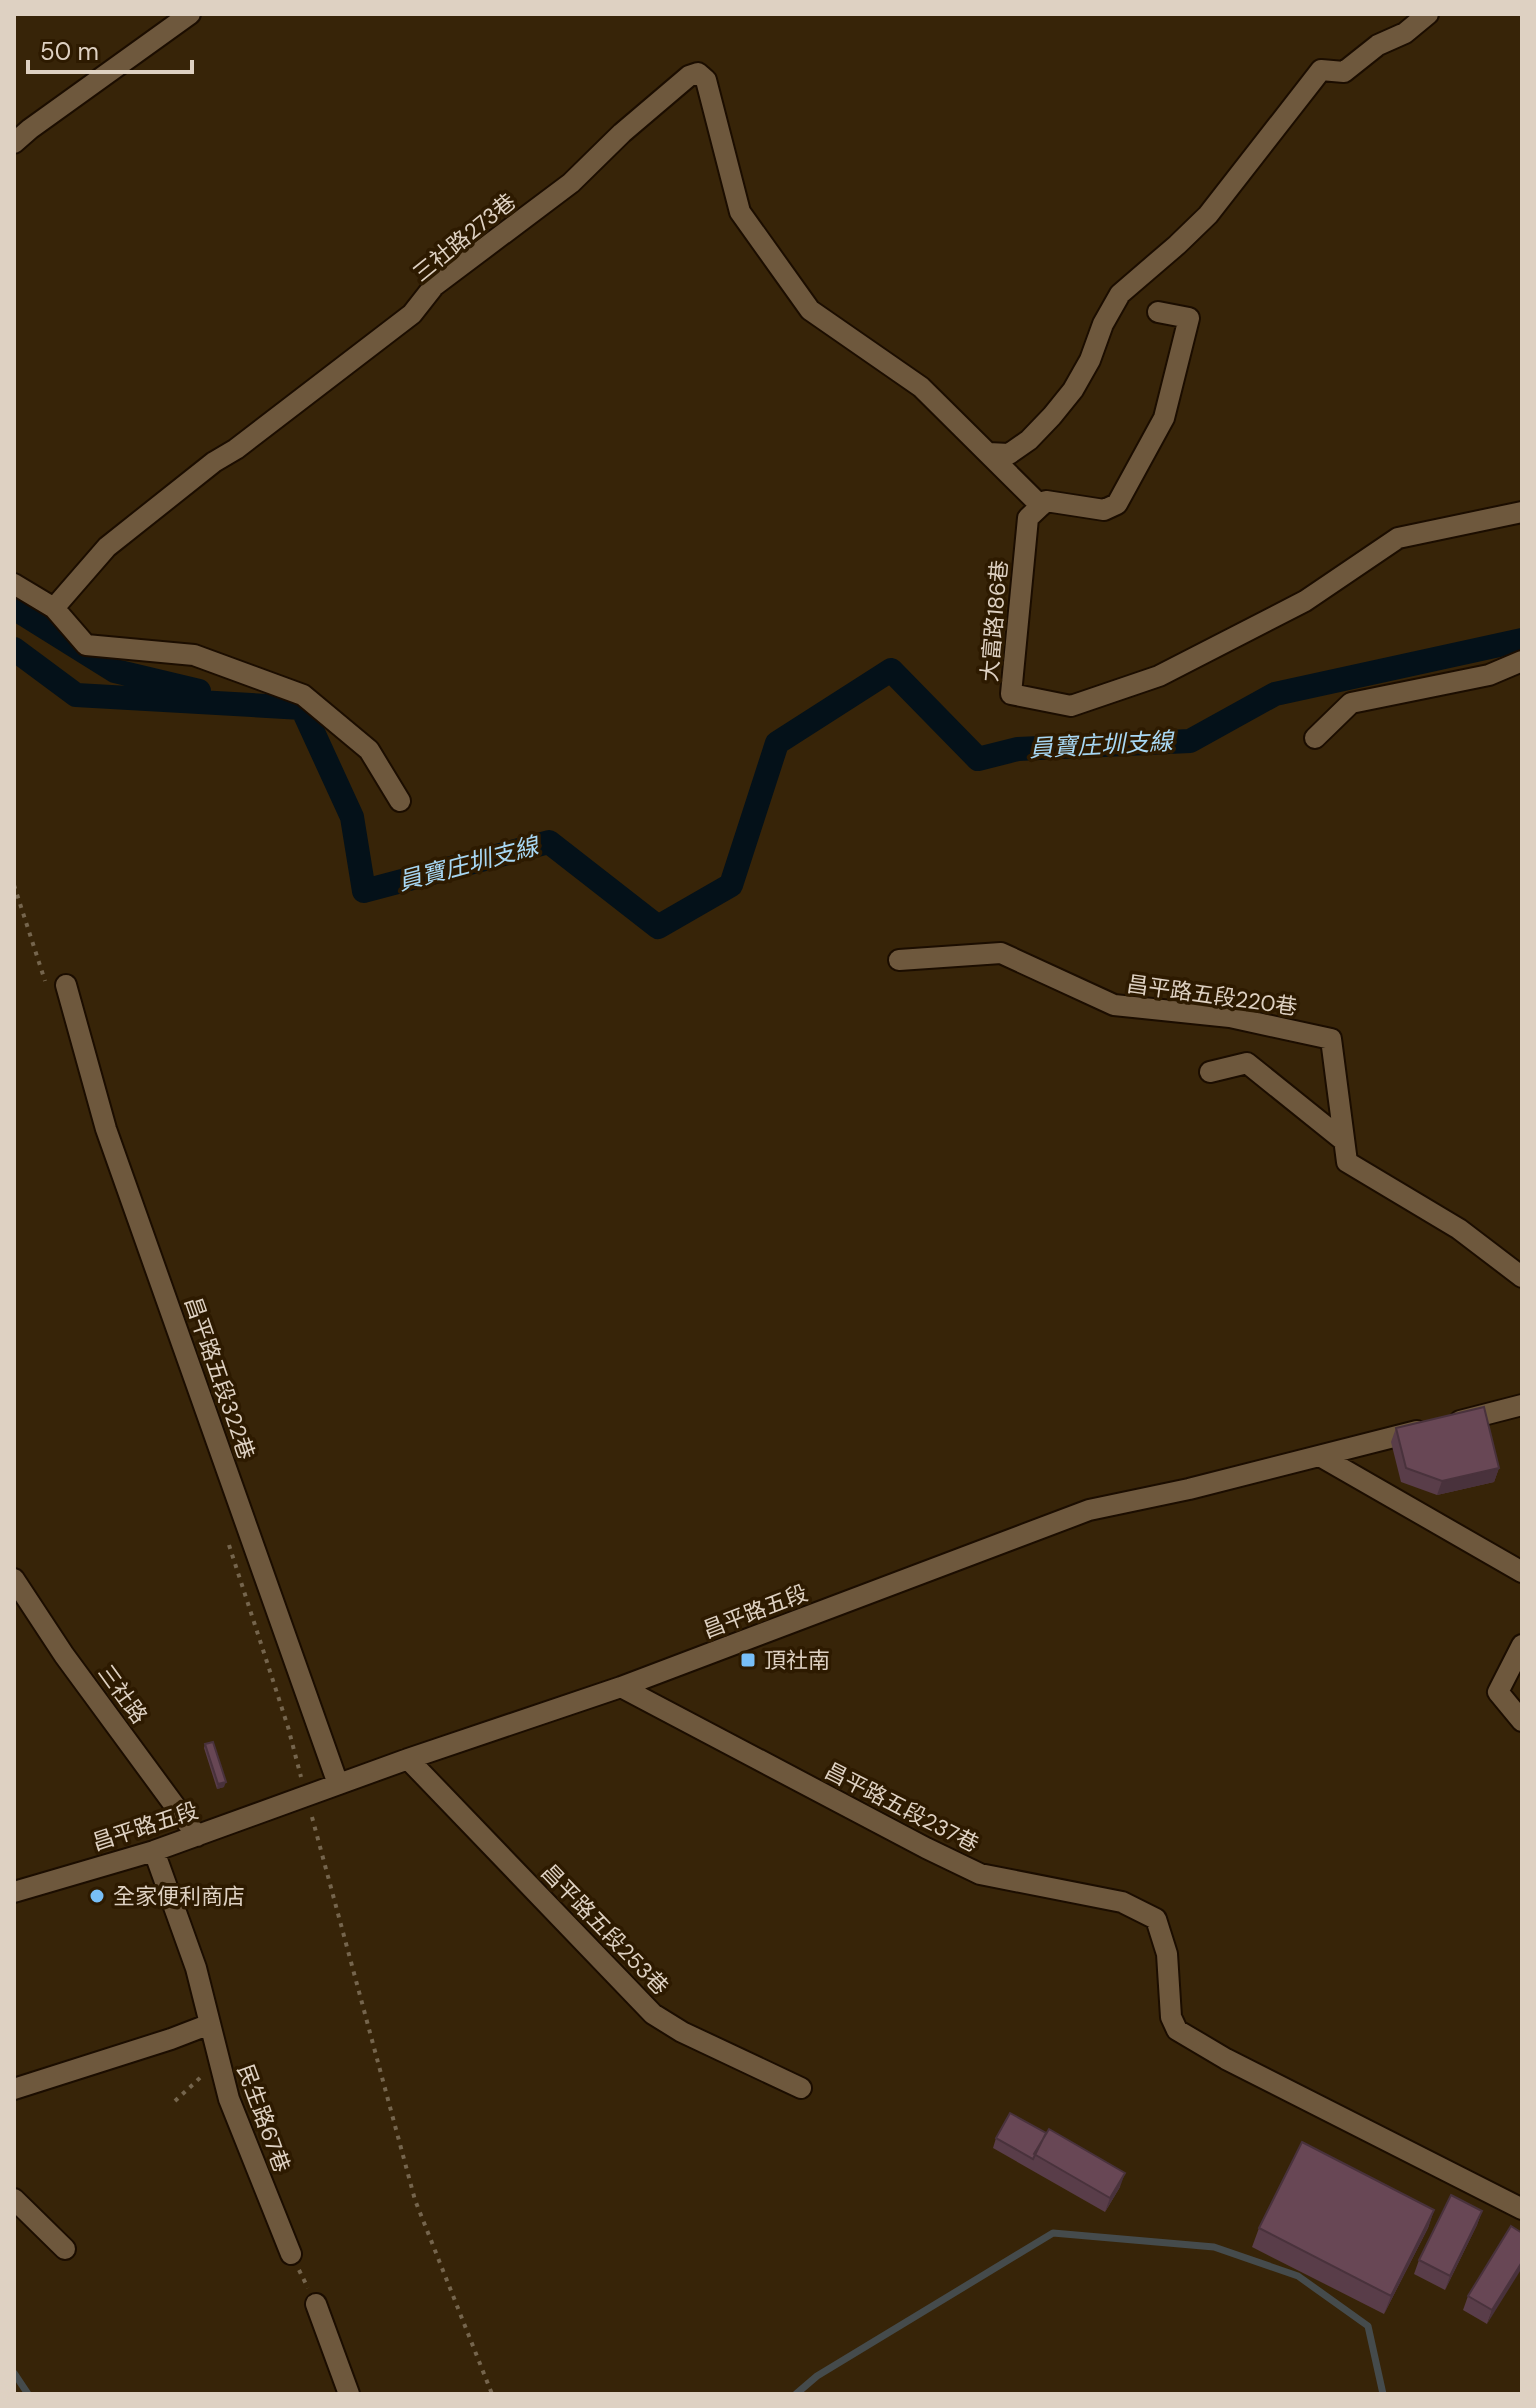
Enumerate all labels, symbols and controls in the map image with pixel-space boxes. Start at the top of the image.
scale bar [28,24,192,74]
text: 50 m [40,36,99,67]
street label: 三社路273巷 [407,187,522,288]
street label: 大富路186巷 [975,559,1014,683]
water label: 員寶庄圳支線 [1028,725,1177,764]
water label: 員寶庄圳支線 [394,829,544,897]
street label: 昌平路五段220巷 [1125,969,1299,1022]
street label: 昌平路五段322巷 [178,1293,261,1463]
street label: 昌平路五段 [699,1578,812,1645]
place label: 頂社南 [764,1646,830,1675]
marker: 頂社南 [739,1651,757,1669]
street label: 三社路 [91,1659,154,1730]
street label: 昌平路五段237巷 [820,1756,984,1859]
street label: 昌平路五段 [88,1796,202,1857]
street label: 昌平路五段253巷 [535,1858,675,2001]
place label: 全家便利商店 [113,1882,245,1911]
marker: 全家便利商店 [88,1887,106,1905]
street label: 民生路67巷 [231,2060,296,2176]

